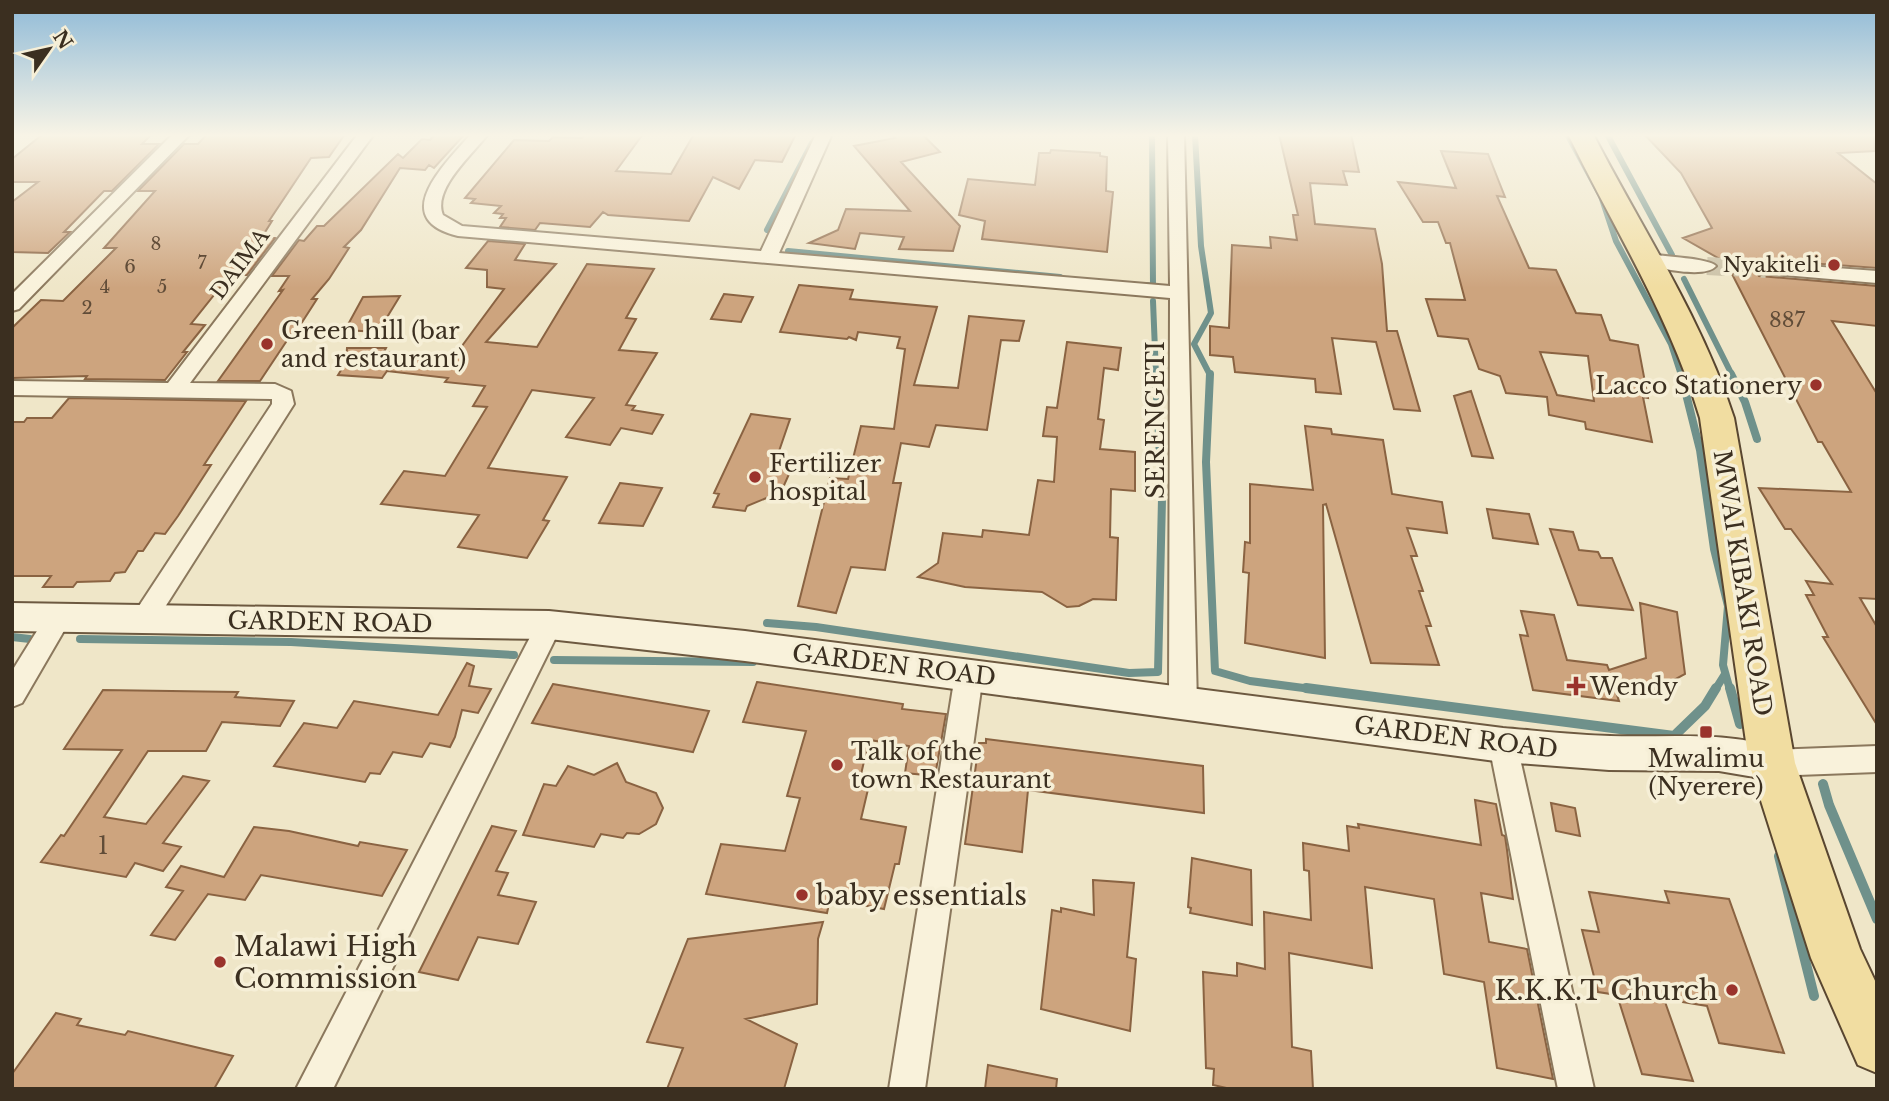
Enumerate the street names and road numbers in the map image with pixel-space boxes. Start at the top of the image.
street label: DAIMA [205,223,276,305]
street label: SERENGETI [1141,341,1170,499]
street label: MWAI KIBAKI ROAD [1708,448,1778,718]
street label: GARDEN ROAD [227,606,433,638]
street label: GARDEN ROAD [790,638,998,692]
street label: GARDEN ROAD [1352,710,1560,764]

